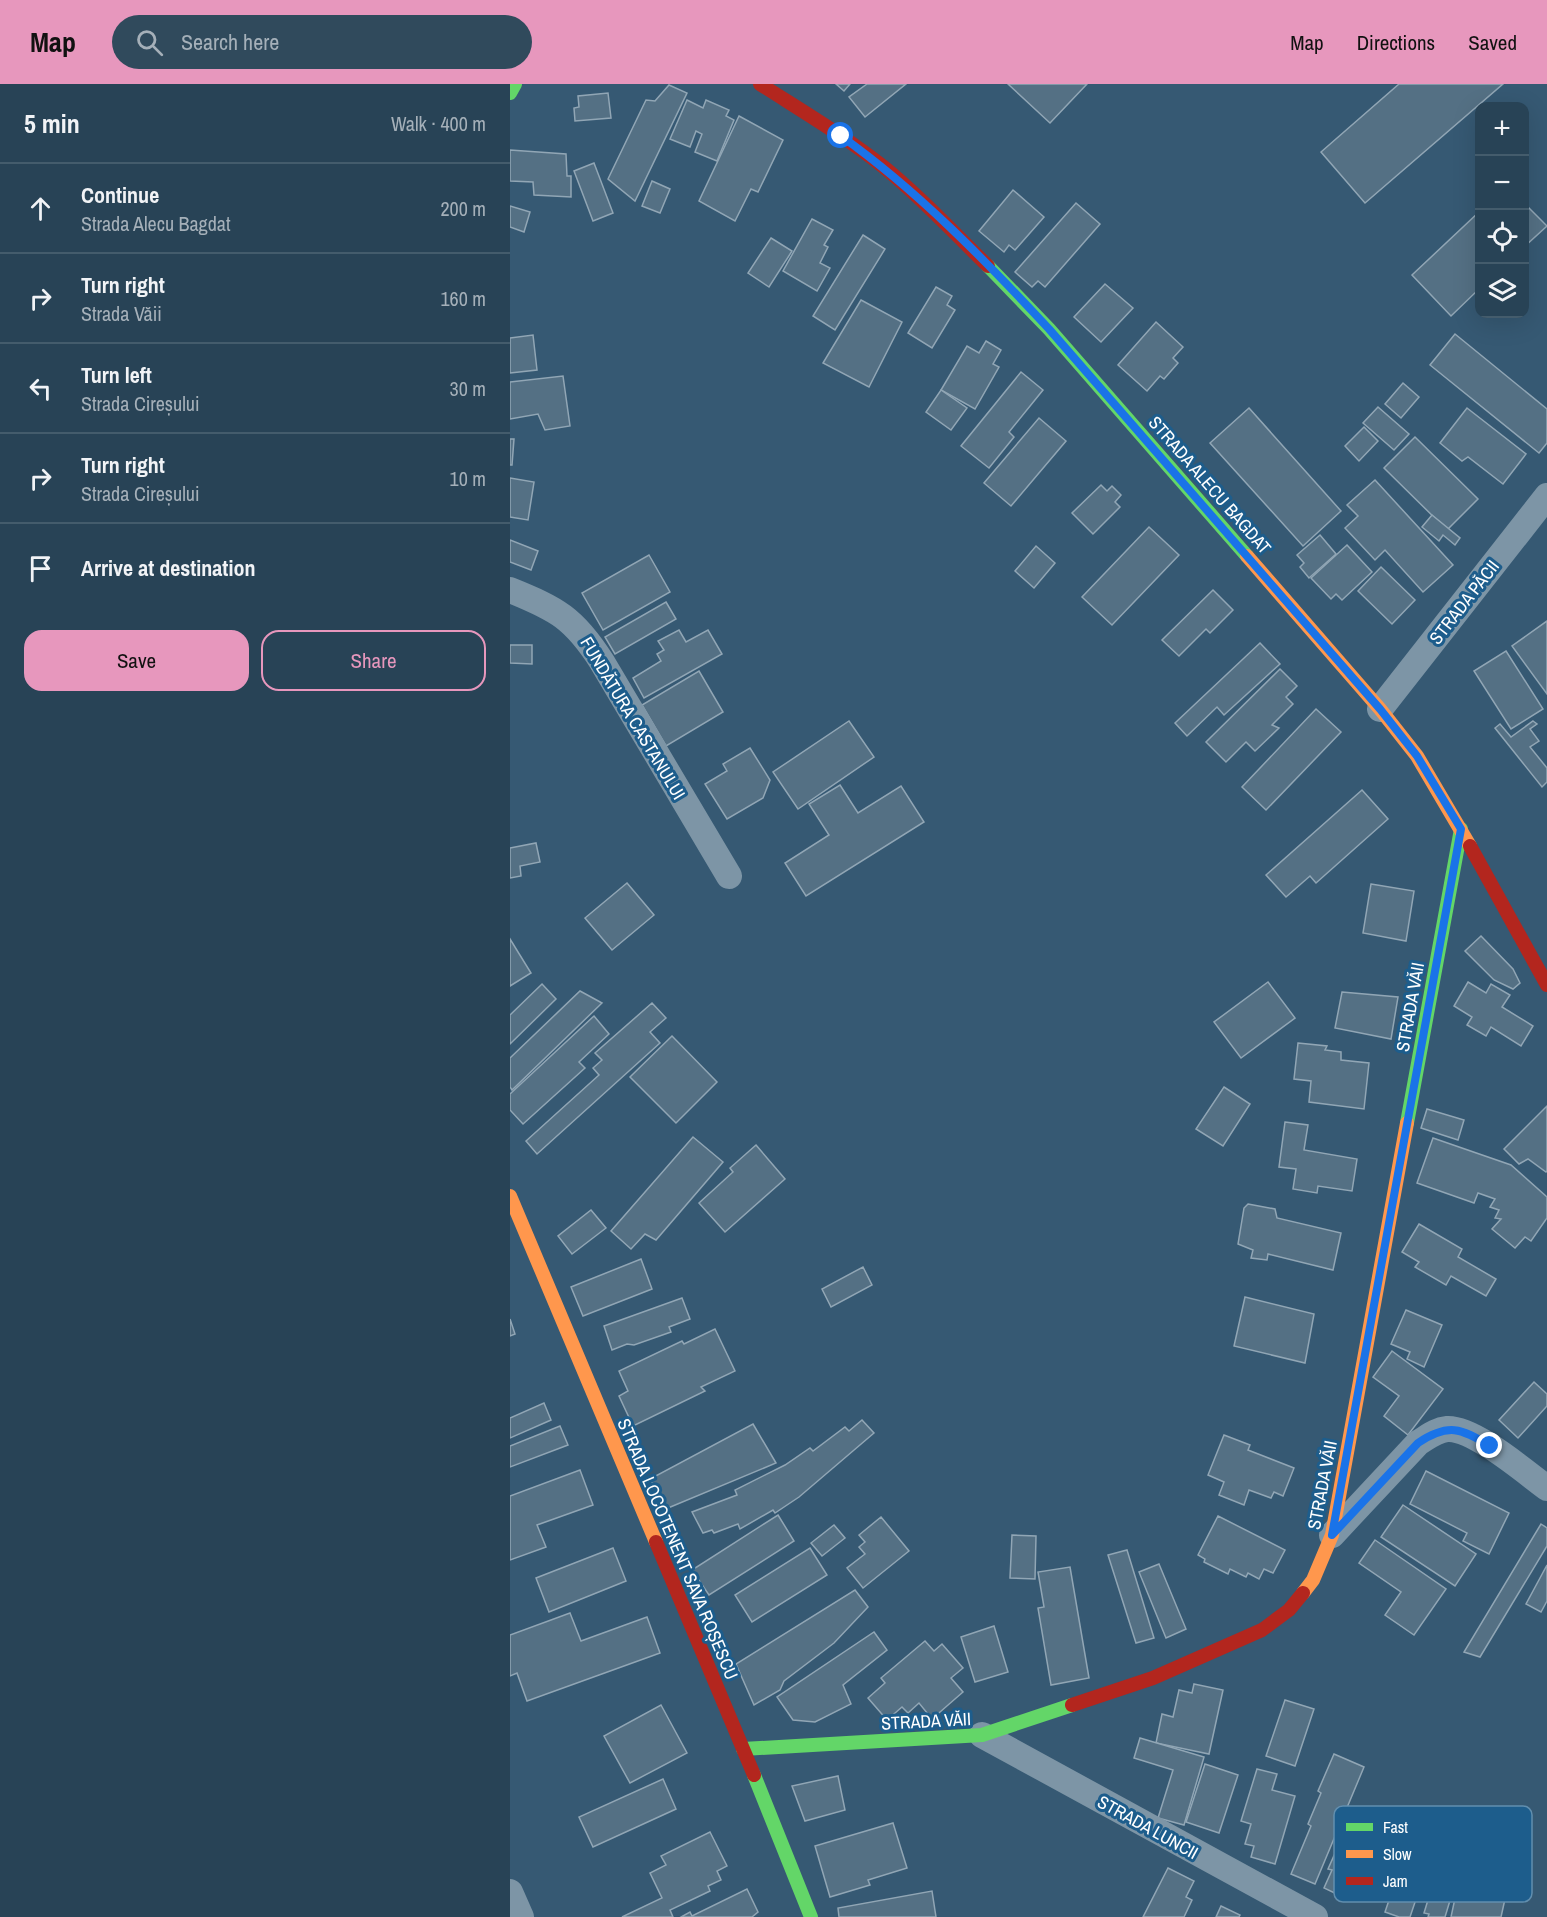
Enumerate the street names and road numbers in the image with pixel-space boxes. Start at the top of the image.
street label: STRADA ALECU BAGDAT [1143,411,1277,559]
street label: STRADA PĂCII [1423,555,1505,649]
street label: FUNDĂTURA CASTANULUI [574,632,692,804]
street label: STRADA VĂII [1390,961,1430,1053]
street label: STRADA LOCOTENENT SAVA ROȘESCU [612,1415,744,1683]
street label: STRADA VĂII [1301,1438,1343,1532]
street label: STRADA VĂII [880,1706,972,1736]
street label: STRADA LUNCII [1093,1789,1203,1865]

